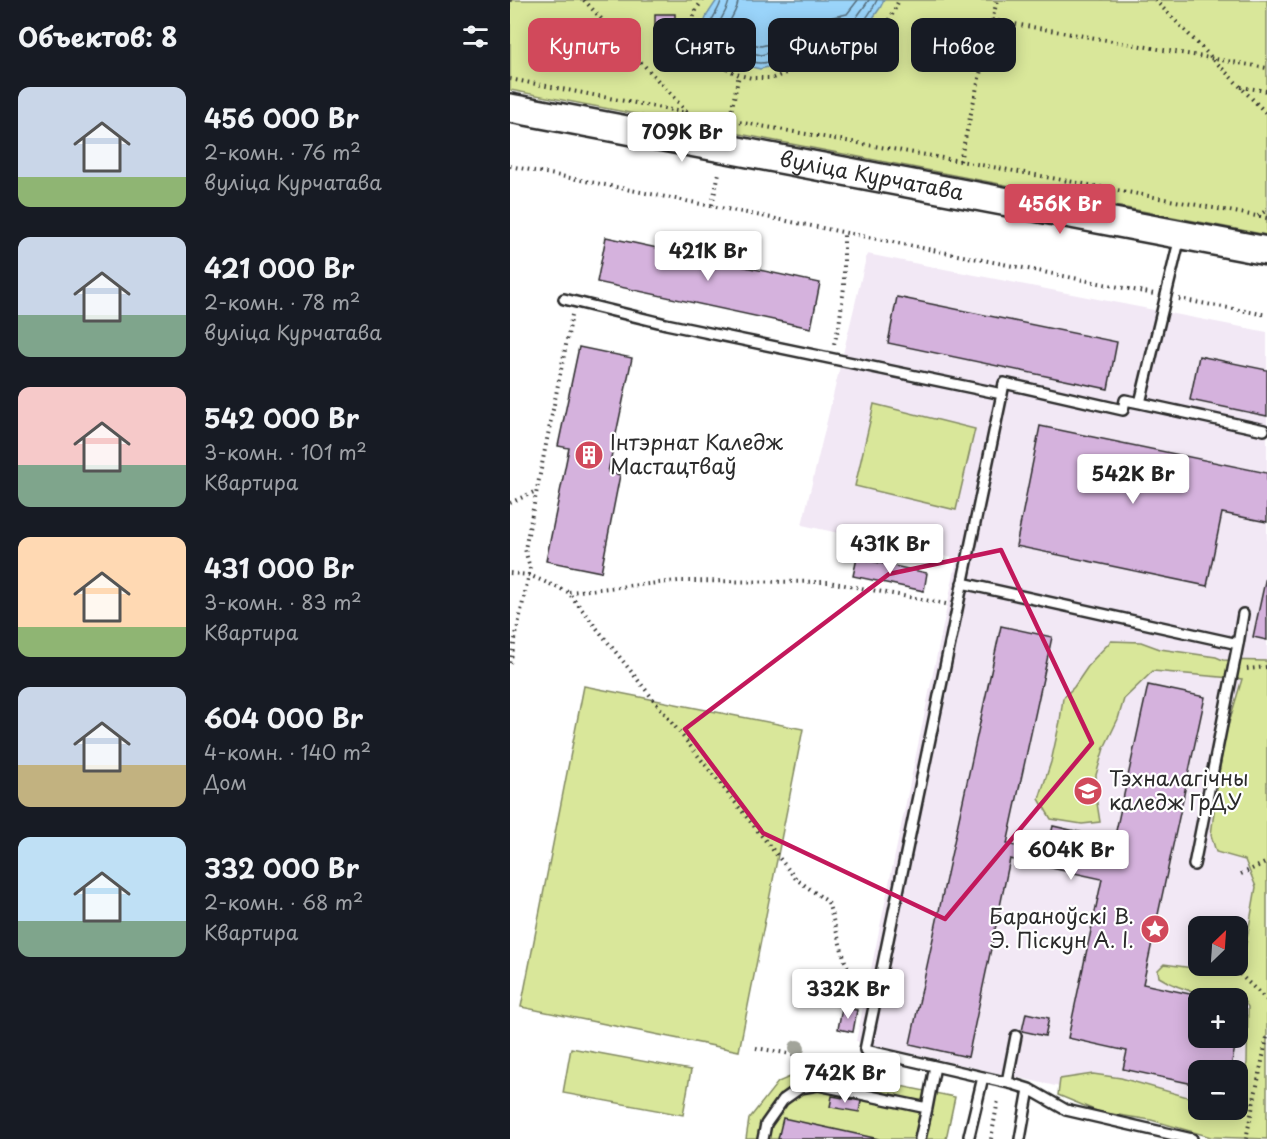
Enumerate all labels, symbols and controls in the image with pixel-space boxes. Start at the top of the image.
text: Объектов: 8 [18,17,178,56]
chip: Купить [528,18,641,72]
chip: Снять [653,18,756,72]
chip: Фильтры [768,18,899,72]
chip: Новое [911,18,1016,72]
icon: filters [459,20,492,53]
text: 456 000 Br [204,98,359,137]
icon: home [66,111,138,183]
pin: 709K Br [627,112,737,163]
text: 709K Br [641,116,723,146]
text: 2-комн. · 76 m² [204,137,361,167]
street label: вуліца Курчатава [777,141,967,208]
text: вуліца Курчатава [204,167,382,197]
pin: 456K Br [1005,184,1115,235]
text: 456K Br [1019,188,1102,218]
pin: 421K Br [653,231,763,282]
text: 421K Br [669,235,747,265]
text: 421 000 Br [204,248,354,287]
icon: home [66,261,138,333]
text: 2-комн. · 78 m² [204,287,360,317]
text: вуліца Курчатава [204,317,382,347]
text: 542 000 Br [204,398,359,437]
icon: home [66,411,138,483]
place label: Інтэрнат Каледж Мастацтваў [610,425,784,481]
text: 3-комн. · 101 m² [204,437,367,467]
building icon: Інтэрнат Каледж Мастацтваў [573,439,605,471]
pin: 542K Br [1078,454,1188,505]
text: 542K Br [1091,458,1175,488]
text: Квартира [204,467,298,497]
pin: 431K Br [835,524,945,575]
text: 431K Br [850,528,930,558]
text: 431 000 Br [204,548,354,587]
icon: home [66,561,138,633]
text: 3-комн. · 83 m² [204,587,362,617]
text: Квартира [204,617,298,647]
text: 604 000 Br [204,698,363,737]
icon: home [66,711,138,783]
text: 4-комн. · 140 m² [204,737,371,767]
place label: Тэхналагічны каледж ГрДУ [1109,761,1248,817]
text: Дом [204,767,247,797]
school or university icon: Тэхналагічны каледж ГрДУ [1072,775,1104,807]
pin: 604K Br [1016,830,1126,881]
text: 604K Br [1028,834,1114,864]
text: 332 000 Br [204,848,359,887]
icon: home [66,861,138,933]
text: 2-комн. · 68 m² [204,887,363,917]
place label: Бараноўскі В. Э. Піскун А. І. [989,899,1134,955]
place icon: Бараноўскі В. Э. Піскун А. І. [1139,913,1171,945]
north arrow [1188,916,1248,976]
map controls [1188,916,1248,1120]
text: Квартира [204,917,298,947]
pin: 332K Br [793,969,903,1020]
text: 332K Br [806,973,890,1003]
button: + [1188,988,1248,1048]
pin: 742K Br [790,1053,900,1104]
text: 742K Br [804,1057,886,1087]
button: − [1188,1060,1248,1120]

